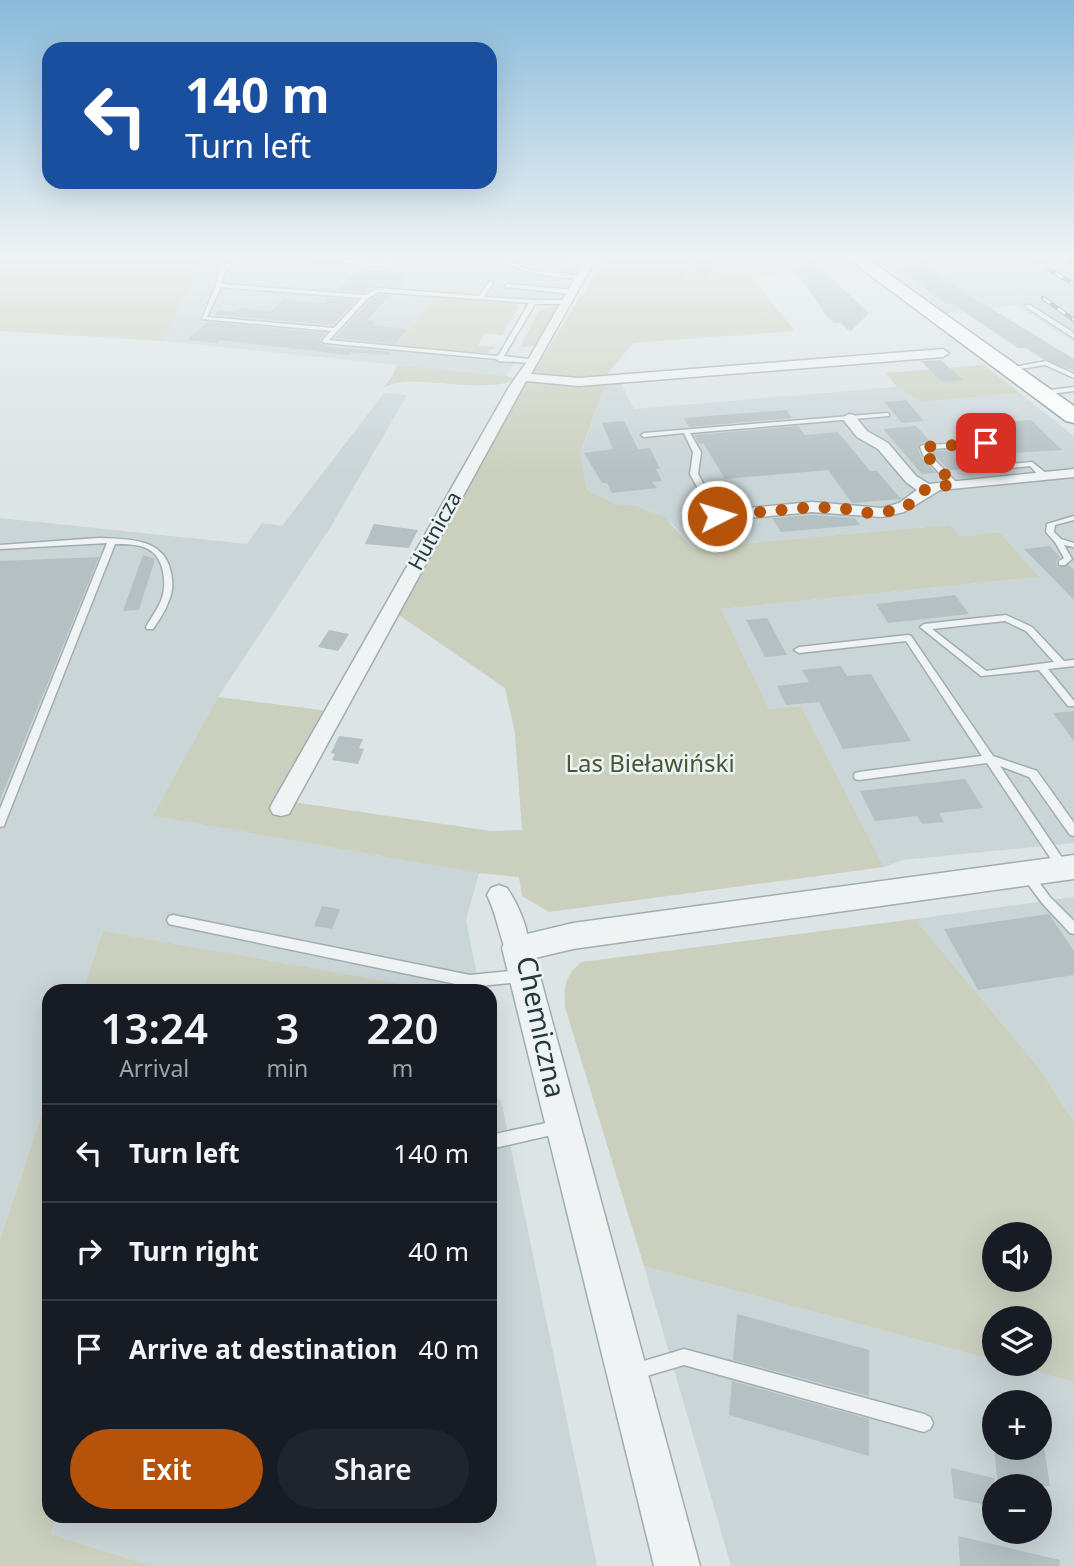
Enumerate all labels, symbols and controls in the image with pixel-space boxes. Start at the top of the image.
text: 140 m [185,61,330,127]
icon: left [70,70,161,161]
text: Turn left [185,124,311,167]
pin [956,413,1016,473]
icon: arrive [967,424,1005,462]
position arrow [680,479,754,553]
street label: Hutnicza [401,486,467,575]
park label: Las Bieławiński [565,746,735,779]
street label: Chemiczna [508,953,576,1101]
text: 13:24 [100,999,208,1056]
text: 3 [275,999,299,1056]
text: 220 [367,999,439,1056]
text: Arrival [119,1052,189,1084]
text: min [266,1052,308,1084]
text: m [392,1052,413,1084]
icon: left [70,1134,108,1172]
text: Turn left [129,1135,240,1171]
text: 140 m [393,1135,469,1171]
map controls [982,1222,1052,1544]
button: sound [982,1222,1052,1292]
icon: right [70,1232,108,1270]
text: Turn right [129,1233,259,1269]
text: 40 m [408,1233,469,1269]
button: layers [982,1306,1052,1376]
icon: arrive [70,1330,108,1368]
text: Arrive at destination [129,1331,398,1367]
text: 40 m [419,1331,479,1367]
button: + [982,1390,1052,1460]
button: Exit [70,1429,263,1509]
button: Share [277,1429,469,1509]
button: − [982,1474,1052,1544]

